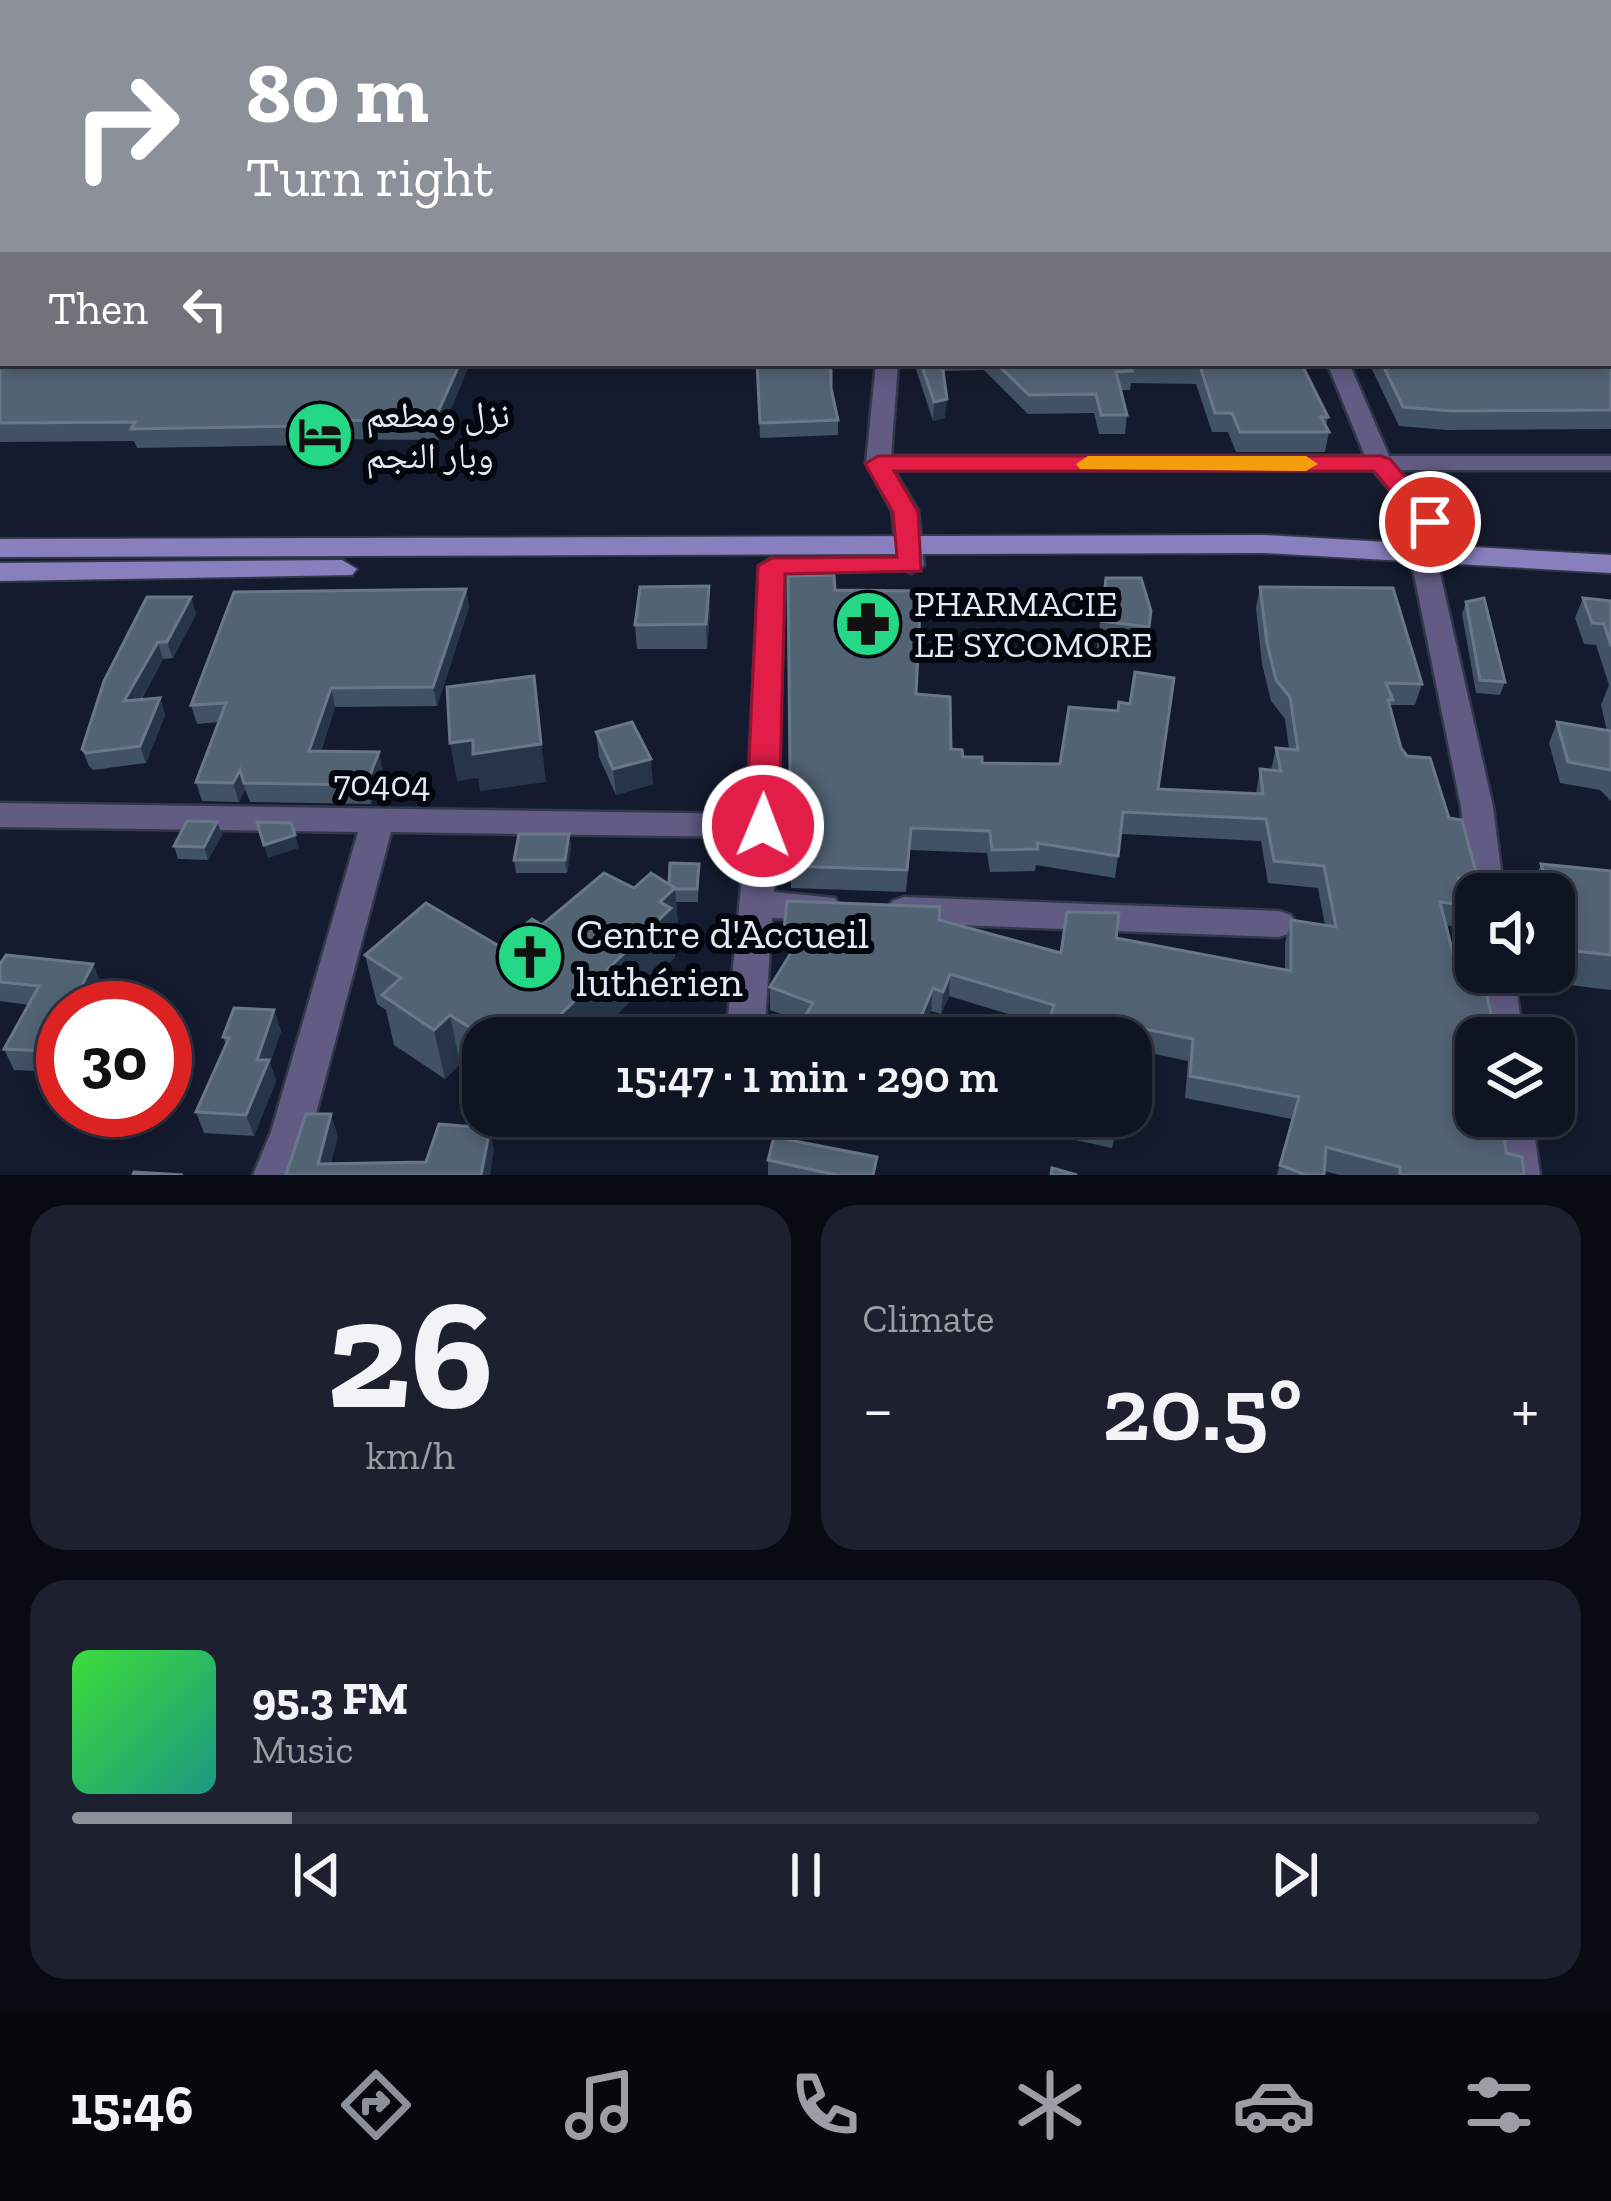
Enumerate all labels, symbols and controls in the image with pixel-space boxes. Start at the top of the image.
text: 80 m [246,43,429,144]
icon: right [48,48,204,204]
text: Turn right [246,145,493,210]
icon: left [172,276,238,342]
text: Then [48,282,148,336]
place label: نزل ومطعم وبار النجم [366,393,510,479]
hotel icon: نزل ومطعم وبار النجم [285,400,355,470]
pin [1379,471,1481,573]
icon: arrive [1397,489,1463,555]
place label: PHARMACIE LE SYCOMORE [914,582,1152,666]
pharmacy icon: PHARMACIE LE SYCOMORE [833,589,903,659]
street label: 70404 [333,761,431,805]
position arrow [700,763,826,889]
map controls [1455,873,1575,1137]
button: sound [1455,873,1575,993]
place label: Centre d'Accueil luthérien [576,908,869,1007]
church icon: Centre d'Accueil luthérien [495,922,565,992]
speed limit sign: 30 [36,981,192,1137]
button: layers [1455,1017,1575,1137]
text: 15:47 · 1 min · 290 m [616,1050,998,1104]
text: 26 [327,1260,494,1447]
text: Climate [863,1295,994,1342]
text: 20.5° [1102,1355,1302,1463]
text: − [863,1370,893,1449]
text: + [1511,1370,1539,1449]
text: km/h [366,1432,455,1479]
text: 95.3 FM [252,1672,408,1726]
text: Music [252,1726,354,1773]
icon: previous [284,1842,350,1908]
icon: pause [773,1842,839,1908]
icon: next [1262,1842,1328,1908]
icon: directions [334,2063,418,2147]
icon: music [558,2063,642,2147]
icon: phone [783,2063,867,2147]
icon: climate [1008,2063,1092,2147]
icon: car [1232,2063,1316,2147]
icon: filters [1457,2063,1541,2147]
text: 15:46 [70,2073,193,2138]

